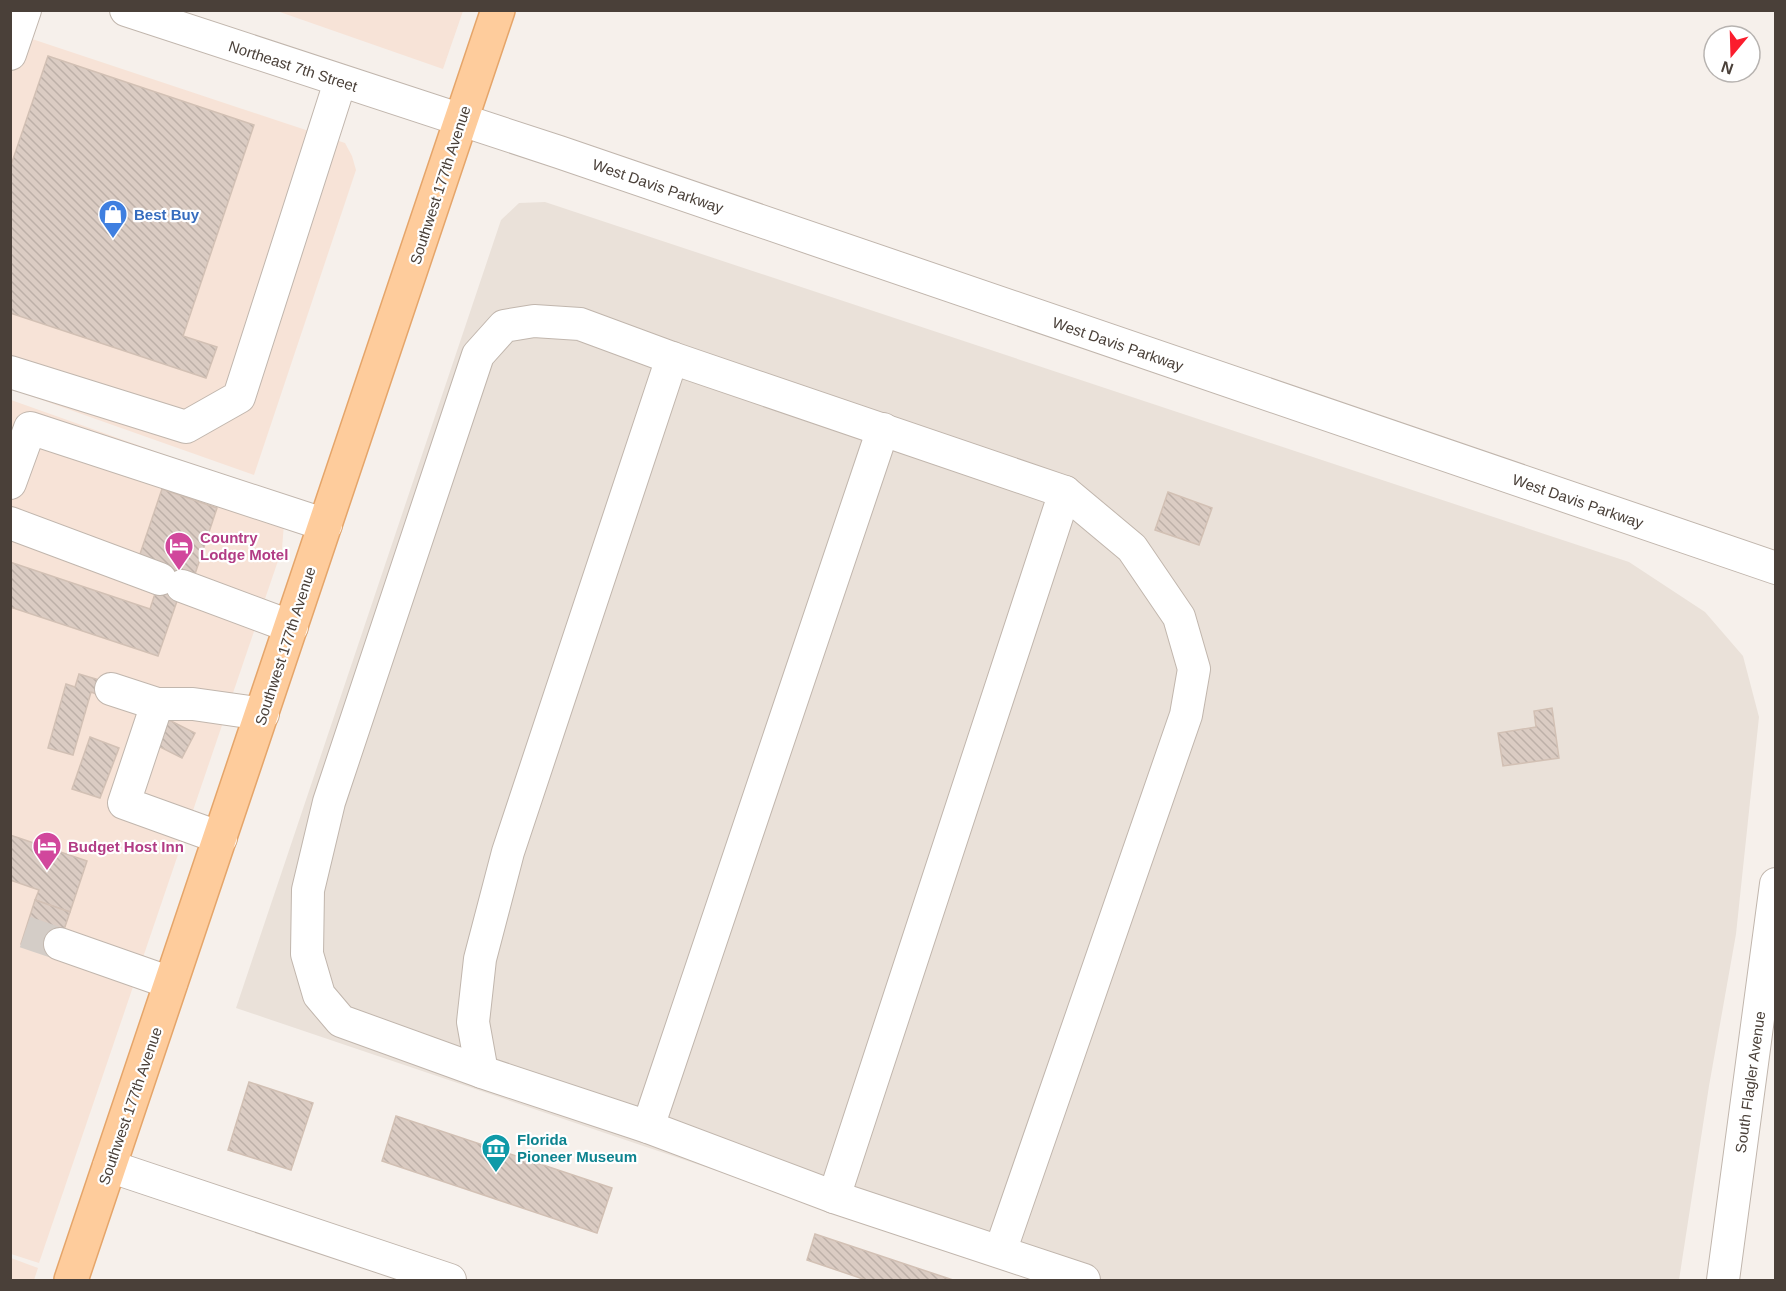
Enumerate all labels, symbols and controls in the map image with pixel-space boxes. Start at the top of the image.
north arrow [1702,24,1762,84]
street label: Northeast 7th Street [227,37,360,95]
text: N [1719,58,1736,78]
street label: Southwest 177th Avenue [406,104,474,266]
street label: West Davis Parkway [590,156,726,217]
shop icon: Best Buy [97,198,129,240]
place label: Best Buy [134,206,200,223]
street label: West Davis Parkway [1050,314,1186,375]
street label: West Davis Parkway [1510,471,1646,532]
place label: Country Lodge Motel [200,529,288,563]
hotel icon: Country Lodge Motel [163,530,195,572]
street label: Southwest 177th Avenue [251,565,319,727]
hotel icon: Budget Host Inn [31,830,63,872]
place label: Budget Host Inn [68,838,184,855]
street label: South Flagler Avenue [1732,1010,1768,1154]
street label: Southwest 177th Avenue [95,1025,165,1187]
place label: Florida Pioneer Museum [517,1131,637,1165]
museum icon: Florida Pioneer Museum [480,1132,512,1174]

